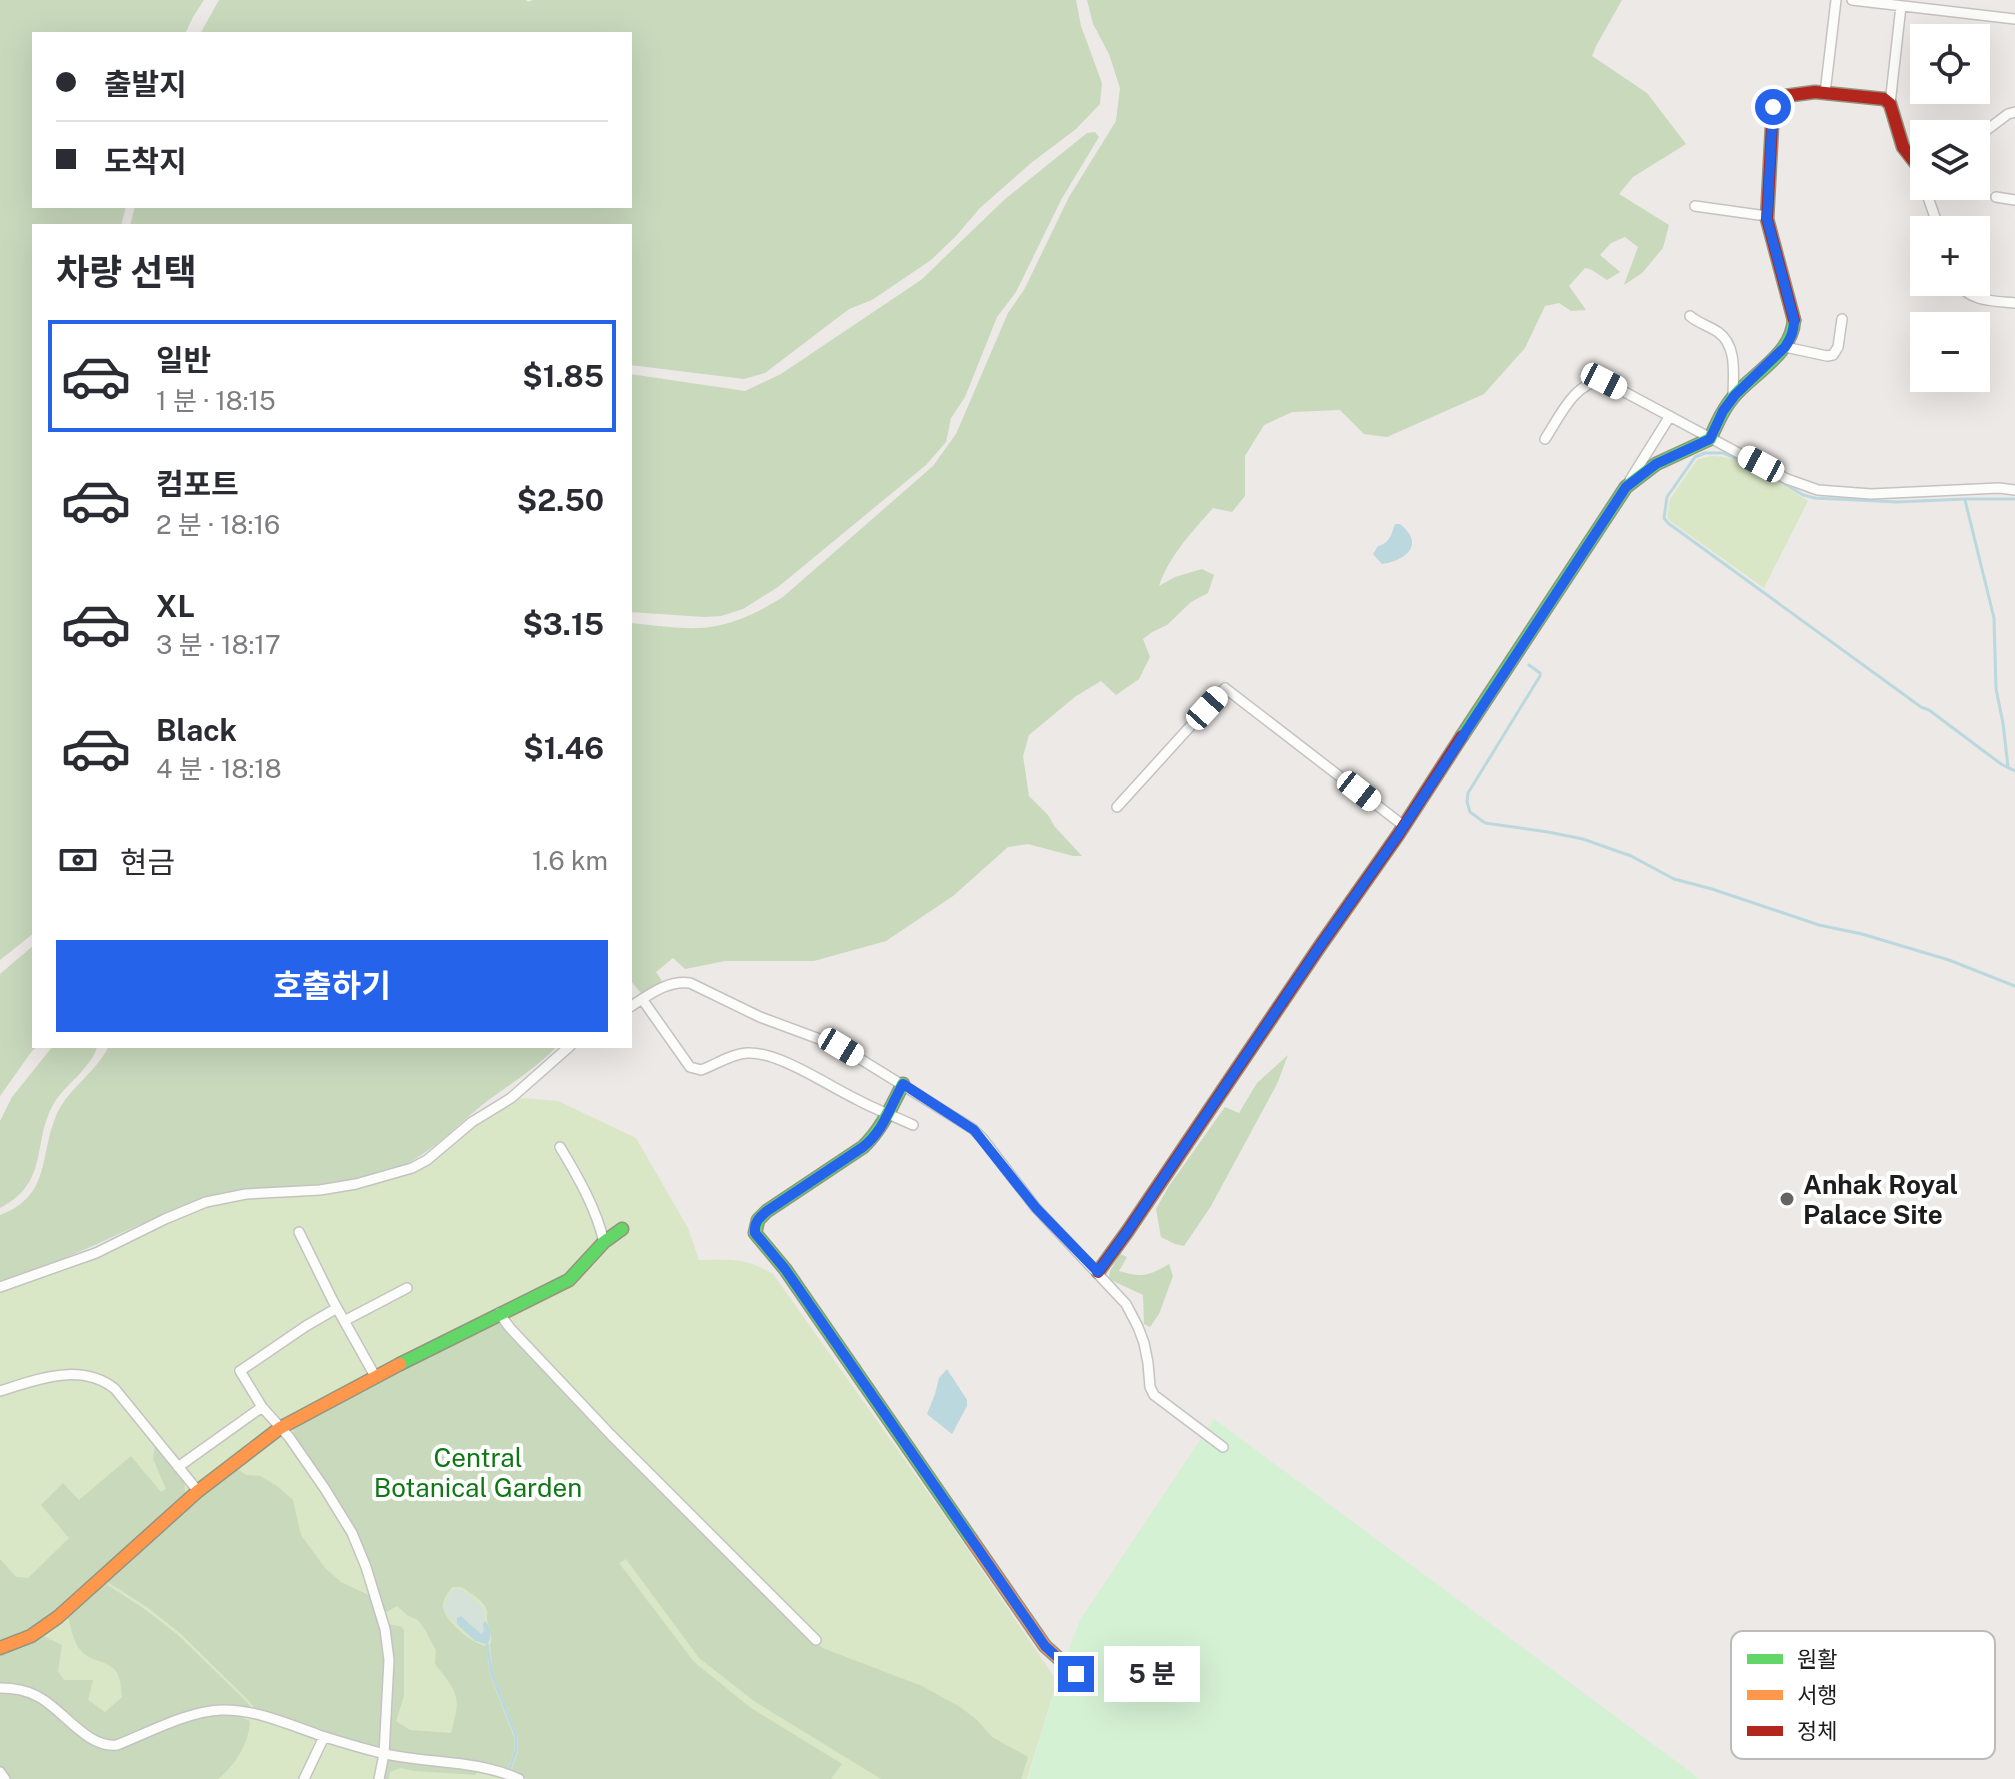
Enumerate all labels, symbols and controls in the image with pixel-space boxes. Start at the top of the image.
map controls [1910,24,1990,392]
button: locate [1910,24,1990,104]
text: 출발지 [104,66,187,102]
route start [1755,89,1791,125]
button: layers [1910,120,1990,200]
text: 도착지 [104,143,187,179]
button: + [1910,216,1990,296]
text: 차량 선택 [56,251,197,293]
button: − [1910,312,1990,392]
icon: car [60,340,132,412]
text: 일반 [156,342,211,378]
text: $1.85 [522,358,604,394]
car [1577,359,1631,403]
text: 1 분 · 18:15 [156,385,276,416]
car [1734,442,1788,486]
icon: car [60,464,132,536]
text: 컴포트 [156,466,239,502]
text: $2.50 [517,482,604,518]
text: 2 분 · 18:16 [156,509,280,540]
icon: car [60,588,132,660]
text: XL [156,588,195,624]
text: $3.15 [522,606,604,642]
text: 3 분 · 18:17 [156,629,281,660]
car [1182,682,1232,734]
icon: car [60,712,132,784]
text: Black [156,712,237,748]
text: $1.46 [523,730,604,766]
text: 4 분 · 18:18 [156,753,282,784]
car [1333,767,1385,815]
icon: cash [56,838,100,882]
text: 현금 [120,844,175,880]
text: 1.6 km [532,845,608,876]
button: 호출하기 [56,940,608,1032]
car [814,1024,868,1070]
place label: Anhak Royal Palace Site [1803,1169,1958,1230]
marker: Anhak Royal Palace Site [1778,1190,1796,1208]
park label: Central Botanical Garden [374,1442,582,1503]
legend [1731,1631,1995,1759]
callout: 5 분 [1104,1646,1200,1702]
text: 원활 [1797,1646,1837,1672]
route end [1058,1656,1094,1692]
text: 5 분 [1128,1658,1176,1689]
text: 서행 [1797,1682,1837,1708]
text: 정체 [1797,1718,1837,1744]

